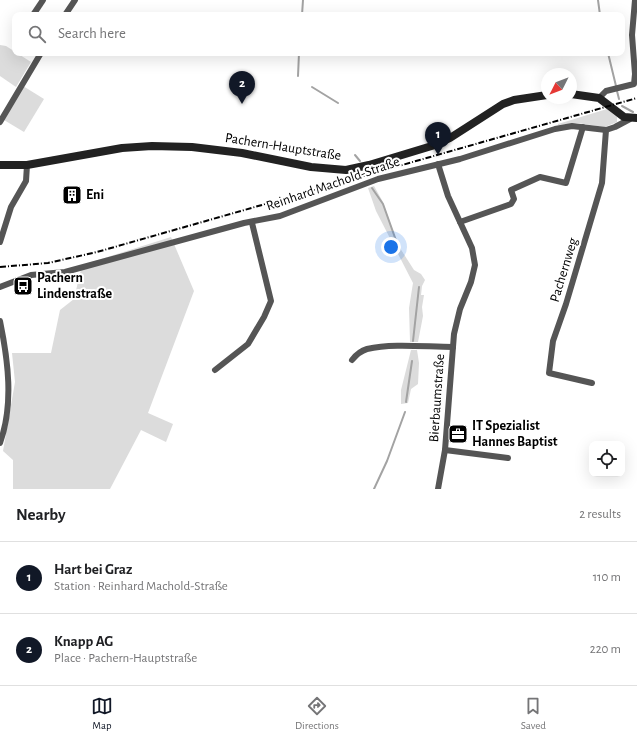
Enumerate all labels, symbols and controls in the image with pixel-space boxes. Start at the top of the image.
search box [12,12,625,56]
icon: search [26,23,48,45]
text: Search here [58,26,126,41]
north arrow [541,68,577,104]
pin: 2 [229,71,255,104]
pin: 1 [425,122,451,155]
street label: Pachern-Hauptstraße [224,131,342,163]
street label: Reinhard Machold-Straße [265,155,401,213]
building icon: Eni [61,184,83,206]
place label: Eni [86,188,104,202]
street label: Pachernweg [548,236,580,304]
your location [381,237,401,257]
place label: Pachern Lindenstraße [37,271,112,301]
bus stop icon: Pachern Lindenstraße [12,275,34,297]
street label: Bierbaumstraße [427,353,447,443]
place label: IT Spezialist Hannes Baptist [472,419,558,449]
office icon: IT Spezialist Hannes Baptist [447,423,469,445]
map controls [589,441,625,477]
button: locate [589,441,625,477]
text: Nearby [16,506,66,523]
text: 2 results [579,508,621,521]
text: Hart bei Graz [54,562,132,577]
text: 1 [27,571,31,584]
text: 110 m [593,571,621,584]
text: Station · Reinhard Machold-Straße [54,580,228,593]
text: Knapp AG [54,634,113,649]
text: 2 [26,643,32,656]
text: 220 m [590,643,621,656]
text: Place · Pachern-Hauptstraße [54,652,197,665]
tab: Map [91,695,113,732]
tab: Directions [295,695,339,732]
tab: Saved [521,695,546,732]

